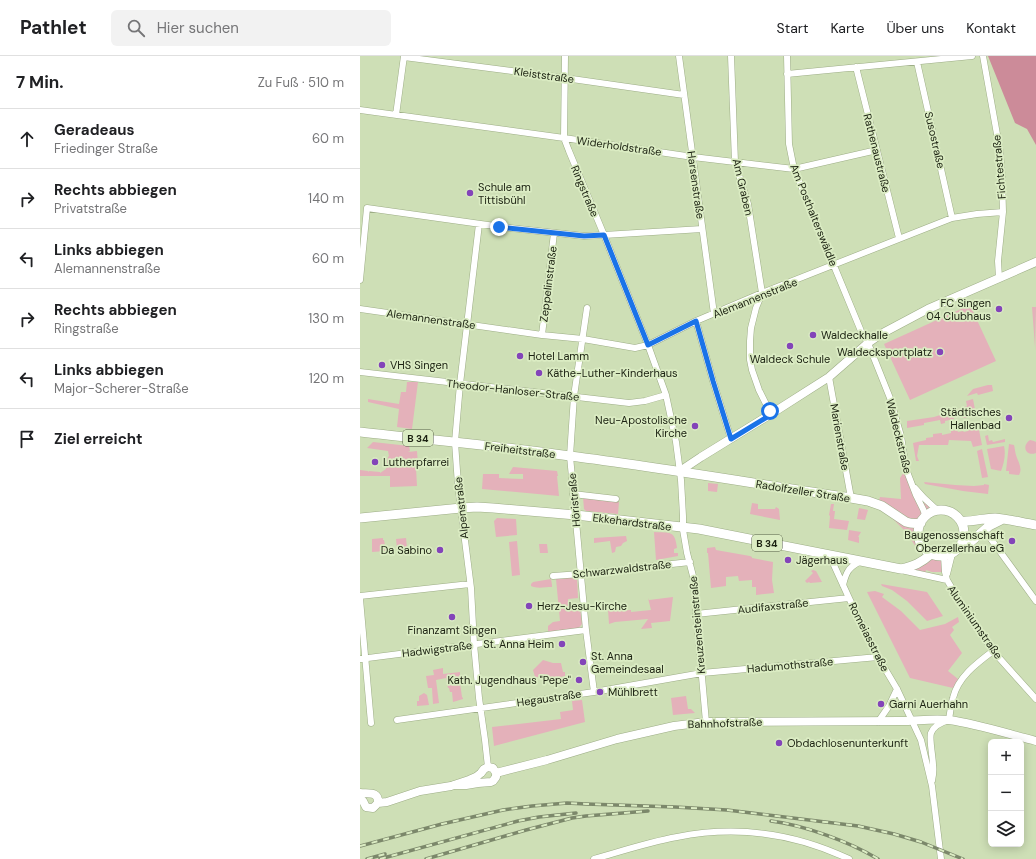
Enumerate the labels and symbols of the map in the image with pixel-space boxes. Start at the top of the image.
street label: Kleiststraße [513,64,575,86]
street label: Susostraße [922,110,948,170]
street label: Rathenaustraße [860,112,894,194]
street label: Widerholdstraße [576,133,662,159]
street label: Fichtestraße [989,134,1009,200]
street label: Harsenstraße [684,150,708,220]
street label: Am Graben [730,157,756,217]
street label: Am Posthalterswäldle [787,162,841,268]
street label: Ringstraße [568,163,602,219]
place label: Schule am Tittisbühl [478,180,531,207]
marker: Schule am Tittisbühl [465,188,475,198]
route end [490,218,508,236]
street label: Zeppelinstraße [536,245,560,323]
street label: Alemannenstraße [711,275,799,321]
place label: FC Singen 04 Clubhaus [926,296,991,323]
marker: FC Singen 04 Clubhaus [994,304,1004,314]
street label: Alemannenstraße [385,306,477,332]
place label: Waldeckhalle [821,328,888,342]
marker: Waldeckhalle [808,330,818,340]
marker: Waldeck Schule [785,341,795,351]
place label: Waldecksportplatz [837,345,932,359]
marker: Waldecksportplatz [935,347,945,357]
place label: Hotel Lamm [528,349,589,363]
marker: Hotel Lamm [515,351,525,361]
place label: Waldeck Schule [750,352,830,366]
place label: VHS Singen [390,358,448,372]
marker: VHS Singen [377,360,387,370]
place label: Käthe-Luther-Kinderhaus [547,366,678,380]
marker: Käthe-Luther-Kinderhaus [534,368,544,378]
street label: Theodor-Hanloser-Straße [446,376,580,404]
street label: Waldeckstraße [883,397,915,475]
route start [761,402,779,420]
street label: Marienstraße [827,403,853,471]
place label: Städtisches Hallenbad [941,405,1001,432]
place label: Neu-Apostolische Kirche [595,413,687,440]
marker: Städtisches Hallenbad [1004,413,1014,423]
marker: Neu-Apostolische Kirche [690,421,700,431]
road number: B 34 [403,430,433,446]
street label: Freiheitstraße [484,439,556,461]
place label: Lutherpfarrei [383,455,449,469]
marker: Lutherpfarrei [370,457,380,467]
street label: Höristraße [565,473,583,527]
street label: Alpenstraße [451,476,471,540]
street label: Radolfzeller Straße [755,477,851,505]
street label: Ekkehardstraße [592,510,672,534]
place label: Baugenossenschaft Oberzellerhau eG [904,528,1004,555]
road number: B 34 [752,535,782,551]
marker: Baugenossenschaft Oberzellerhau eG [1007,536,1017,546]
place label: Da Sabino [381,543,432,557]
marker: Da Sabino [435,545,445,555]
place label: Jägerhaus [796,553,848,567]
marker: Jägerhaus [783,555,793,565]
street label: Schwarzwaldstraße [572,557,672,581]
street label: Kreuzensteinstraße [686,576,708,674]
street label: Aluminiumstraße [944,583,1006,661]
street label: Audifaxstraße [737,595,809,617]
place label: Herz-Jesu-Kirche [537,599,627,613]
street label: Romeiasstraße [846,600,892,674]
marker: Herz-Jesu-Kirche [524,601,534,611]
marker: Finanzamt Singen [447,612,457,622]
place label: Finanzamt Singen [407,623,497,637]
place label: St. Anna Heim [483,637,554,651]
street label: Hadwigstraße [401,638,473,660]
marker: St. Anna Heim [557,639,567,649]
place label: St. Anna Gemeindesaal [591,649,664,676]
street label: Hadumothstraße [746,654,834,676]
marker: St. Anna Gemeindesaal [578,657,588,667]
place label: Kath. Jugendhaus "Pepe" [448,673,571,687]
marker: Kath. Jugendhaus "Pepe" [574,675,584,685]
place label: Mühlbrett [608,685,658,699]
street label: Hegaustraße [516,687,582,709]
marker: Mühlbrett [595,687,605,697]
place label: Garni Auerhahn [889,697,968,711]
marker: Garni Auerhahn [876,699,886,709]
street label: Bahnhofstraße [687,715,763,731]
place label: Obdachlosenunterkunft [787,736,908,750]
marker: Obdachlosenunterkunft [774,738,784,748]

